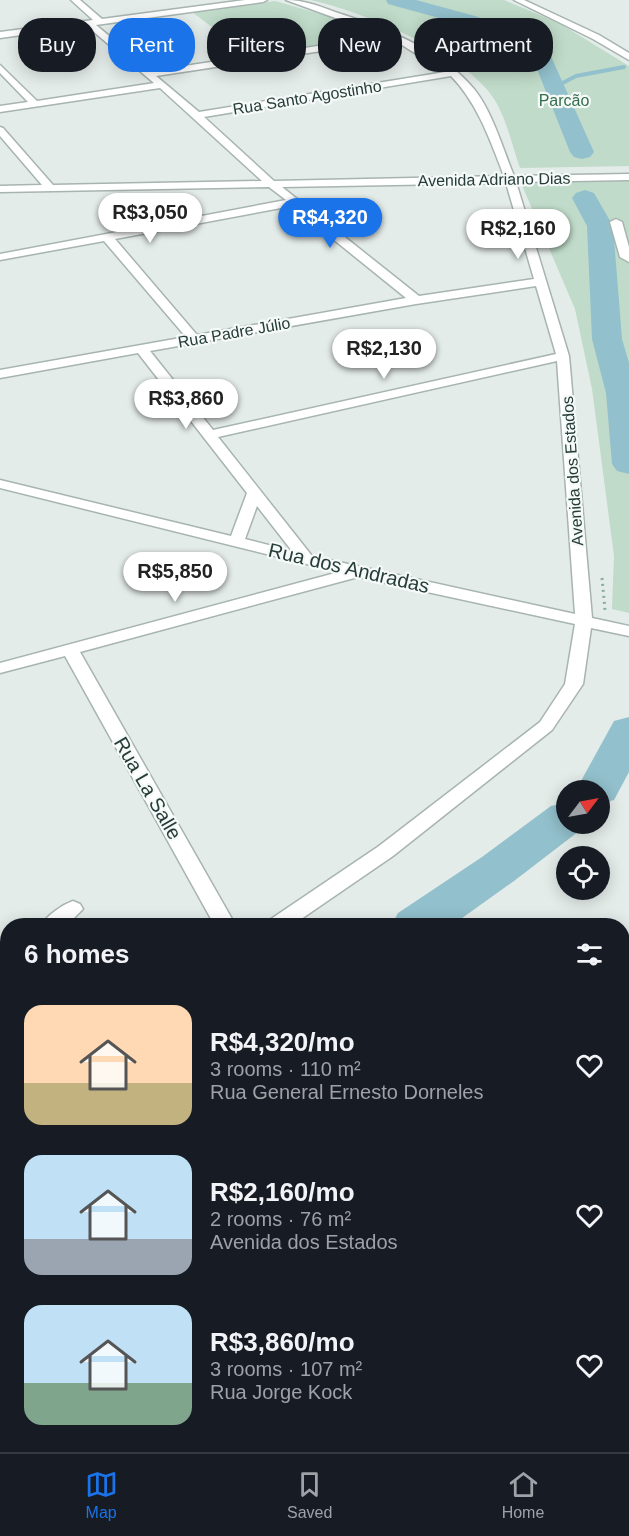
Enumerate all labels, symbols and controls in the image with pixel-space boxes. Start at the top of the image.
chip: Buy [18,18,96,72]
chip: Rent [108,18,195,72]
chip: Filters [207,18,306,72]
chip: New [318,18,402,72]
chip: Apartment [414,18,553,72]
street label: Rua Santo Agostinho [232,77,383,118]
park label: Parcão [539,92,589,109]
street label: Avenida Adriano Dias [418,170,570,189]
pin: R$3,050 [95,193,205,244]
pin: R$4,320 [275,198,385,249]
text: R$3,050 [112,201,188,223]
text: R$4,320 [292,206,368,228]
pin: R$2,160 [463,209,573,260]
text: R$2,160 [480,217,556,239]
street label: Rua Padre Júlio [177,314,292,351]
pin: R$2,130 [329,329,439,380]
text: R$2,130 [346,337,422,359]
pin: R$3,860 [131,379,241,430]
text: R$3,860 [148,387,224,409]
street label: Avenida dos Estados [559,396,586,546]
street label: Rua dos Andradas [266,539,432,597]
pin: R$5,850 [120,552,230,603]
text: R$5,850 [137,560,213,582]
street label: Rua La Salle [110,733,186,843]
north arrow [556,780,610,834]
map controls [556,780,610,900]
button: locate [556,846,610,900]
icon: filters [573,938,606,971]
text: 6 homes [24,939,130,969]
text: R$4,320/mo [210,1027,355,1057]
icon: home [72,1029,144,1101]
icon: heart [573,1049,606,1082]
text: 3 rooms · 110 m² [210,1058,361,1080]
text: Rua General Ernesto Dorneles [210,1081,483,1103]
text: R$2,160/mo [210,1177,355,1207]
icon: home [72,1179,144,1251]
icon: heart [573,1199,606,1232]
text: 2 rooms · 76 m² [210,1208,351,1230]
text: Avenida dos Estados [210,1231,398,1253]
text: R$3,860/mo [210,1327,355,1357]
icon: home [72,1329,144,1401]
icon: heart [573,1349,606,1382]
text: 3 rooms · 107 m² [210,1358,362,1380]
text: Rua Jorge Kock [210,1381,352,1403]
tab: Map [85,1468,118,1522]
tab: Saved [287,1468,332,1522]
tab: Home [502,1468,544,1522]

